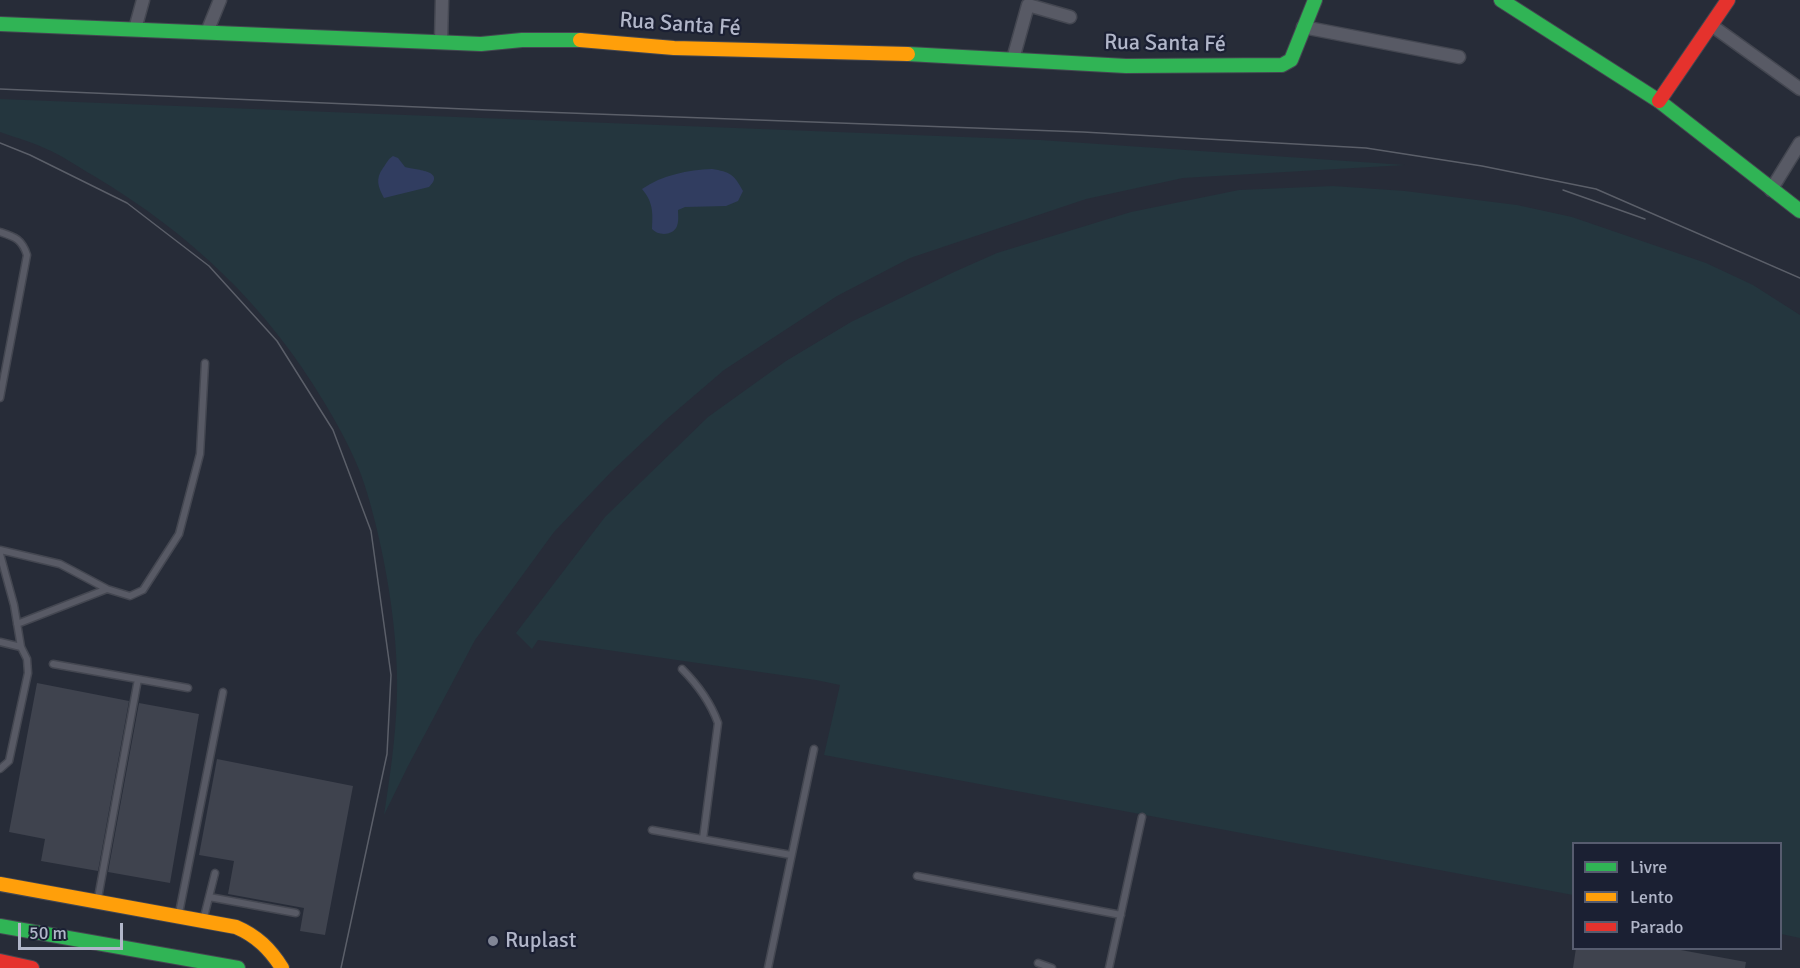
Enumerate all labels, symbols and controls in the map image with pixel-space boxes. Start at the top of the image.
street label: Rua Santa Fé [618,8,742,42]
street label: Rua Santa Fé [1104,30,1226,58]
legend [1572,842,1782,950]
text: Livre [1630,856,1667,878]
text: Lento [1630,886,1673,908]
scale bar [21,911,126,949]
text: Parado [1630,916,1683,938]
text: 50 m [29,922,67,944]
place label: Ruplast [505,928,576,954]
marker: Ruplast [486,934,500,948]

